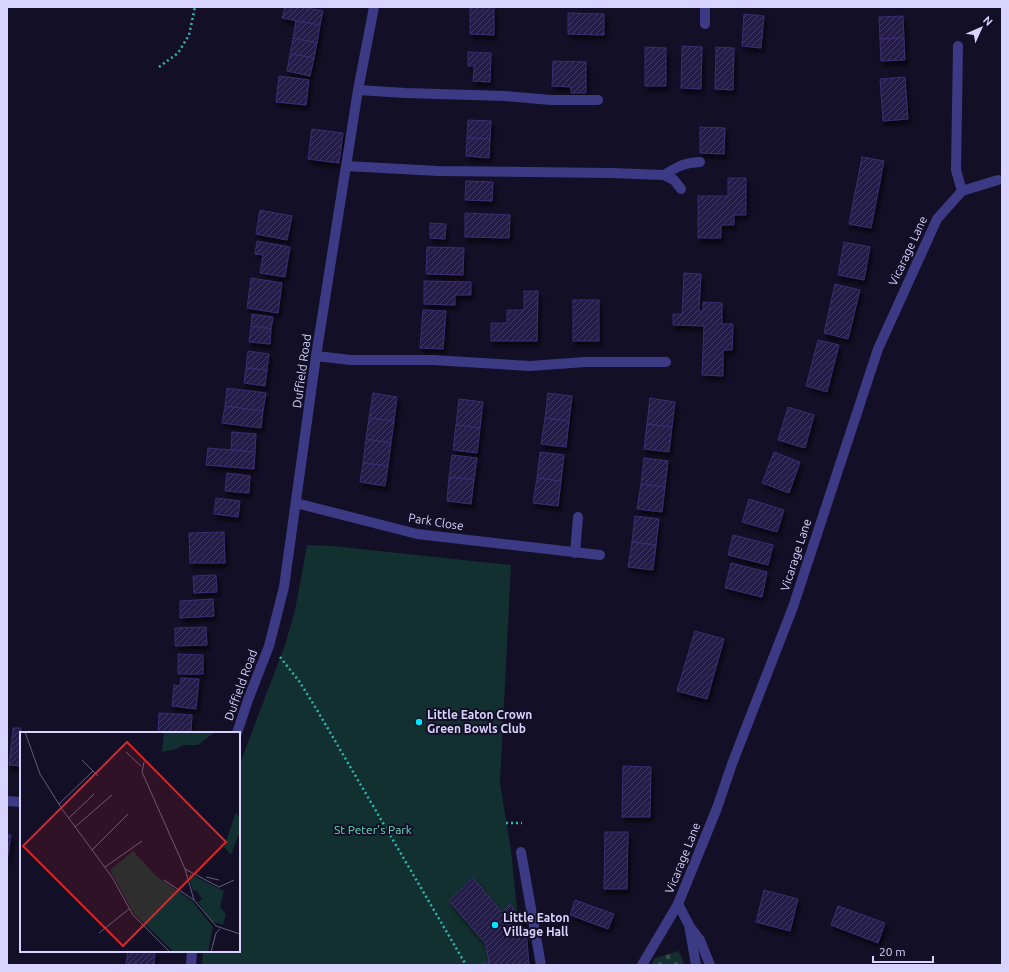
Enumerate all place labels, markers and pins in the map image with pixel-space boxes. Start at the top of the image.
place label: Little Eaton Crown Green Bowls Club [427,708,532,735]
marker: Little Eaton Crown Green Bowls Club [414,717,424,727]
place label: Little Eaton Village Hall [503,911,569,938]
marker: Little Eaton Village Hall [490,920,500,930]

